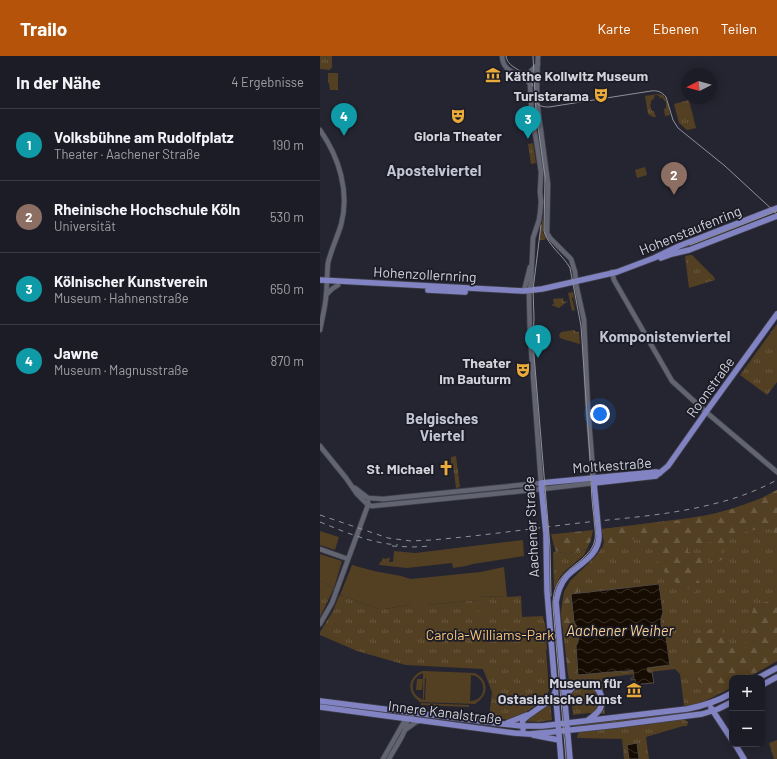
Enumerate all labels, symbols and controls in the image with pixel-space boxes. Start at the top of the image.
text: Trailo [20,17,67,40]
text: Karte [597,20,631,37]
text: Ebenen [653,20,699,37]
text: Teilen [721,20,757,37]
museum icon: Käthe Kollwitz Museum [484,66,502,84]
place label: Käthe Kollwitz Museum [505,67,648,84]
north arrow [681,68,717,104]
text: In der Nähe [16,72,101,92]
text: 4 Ergebnisse [231,74,304,90]
theatre icon: Turistarama [592,86,610,104]
place label: Turistarama [513,87,589,104]
pin: 4 [331,103,357,136]
pin: 3 [515,106,541,139]
theatre icon: Gloria Theater [449,107,467,125]
place label: Gloria Theater [414,127,503,144]
text: Volksbühne am Rudolfplatz [54,128,234,146]
text: 1 [27,137,31,153]
text: 190 m [272,137,304,153]
text: Theater · Aachener Straße [54,146,200,162]
district label: Apostelviertel [387,161,481,179]
pin: 2 [661,162,687,195]
text: Rheinische Hochschule Köln [54,200,240,218]
street label: Hohenstaufenring [636,202,744,258]
text: 2 [25,209,33,225]
text: 530 m [270,209,304,225]
text: Universität [54,218,116,234]
street label: Hohenzollernring [373,263,477,285]
text: Kölnischer Kunstverein [54,272,208,290]
text: 3 [25,281,33,297]
text: 650 m [270,281,304,297]
text: Museum · Hahnenstraße [54,290,189,306]
pin: 1 [525,325,551,358]
district label: Komponistenviertel [600,327,730,345]
text: Jawne [54,344,99,362]
text: 4 [25,353,33,369]
text: 870 m [270,353,304,369]
street label: Roonstraße [682,353,738,421]
place label: Theater im Bauturm [439,354,512,387]
theatre icon: Theater im Bauturm [514,361,532,379]
text: Museum · Magnusstraße [54,362,189,378]
your location [590,404,610,424]
district label: Belgisches Viertel [406,409,479,444]
street label: Moltkestraße [572,454,652,476]
church icon: St. Michael [437,459,455,477]
place label: St. Michael [367,460,434,477]
street label: Aachener Straße [520,476,542,578]
water label: Aachener Weiher [566,621,674,639]
park label: Carola-Williams-Park [426,626,554,643]
place label: Museum für Ostasiatische Kunst [498,674,623,707]
map controls [729,675,765,747]
button: + [729,675,765,711]
museum icon: Museum für Ostasiatische Kunst [625,681,643,699]
street label: Innere Kanalstraße [387,697,503,727]
button: − [729,711,765,747]

